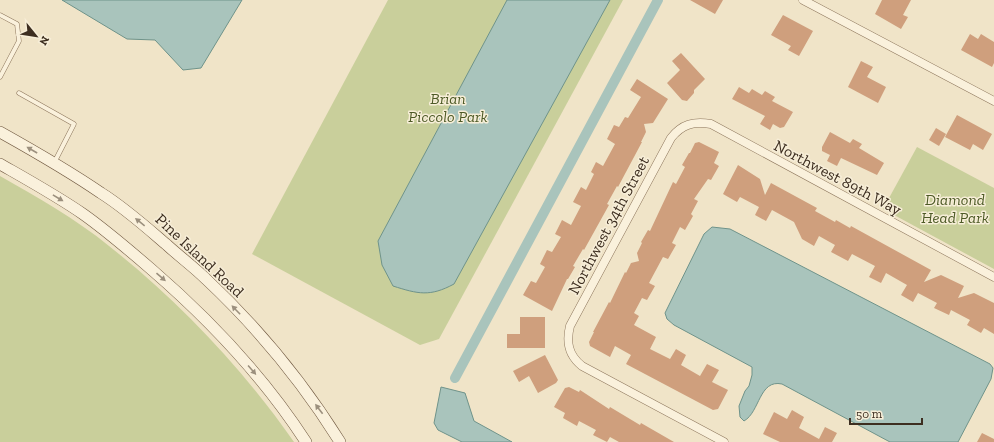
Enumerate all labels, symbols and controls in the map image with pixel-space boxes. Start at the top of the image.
north arrow [16,16,56,56]
text: N [36,34,52,48]
park label: Brian Piccolo Park [408,89,488,126]
street label: Northwest 89th Way [771,136,906,220]
one-way arrow [26,147,38,154]
street label: Northwest 34th Street [564,153,653,298]
park label: Diamond Head Park [921,190,989,227]
one-way arrow [52,195,64,202]
street label: Pine Island Road [151,210,248,301]
one-way arrow [135,218,145,226]
one-way arrow [156,273,166,282]
one-way arrow [231,305,241,315]
one-way arrow [247,365,256,375]
scale bar [850,400,922,426]
one-way arrow [315,404,323,415]
text: 50 m [856,407,883,421]

